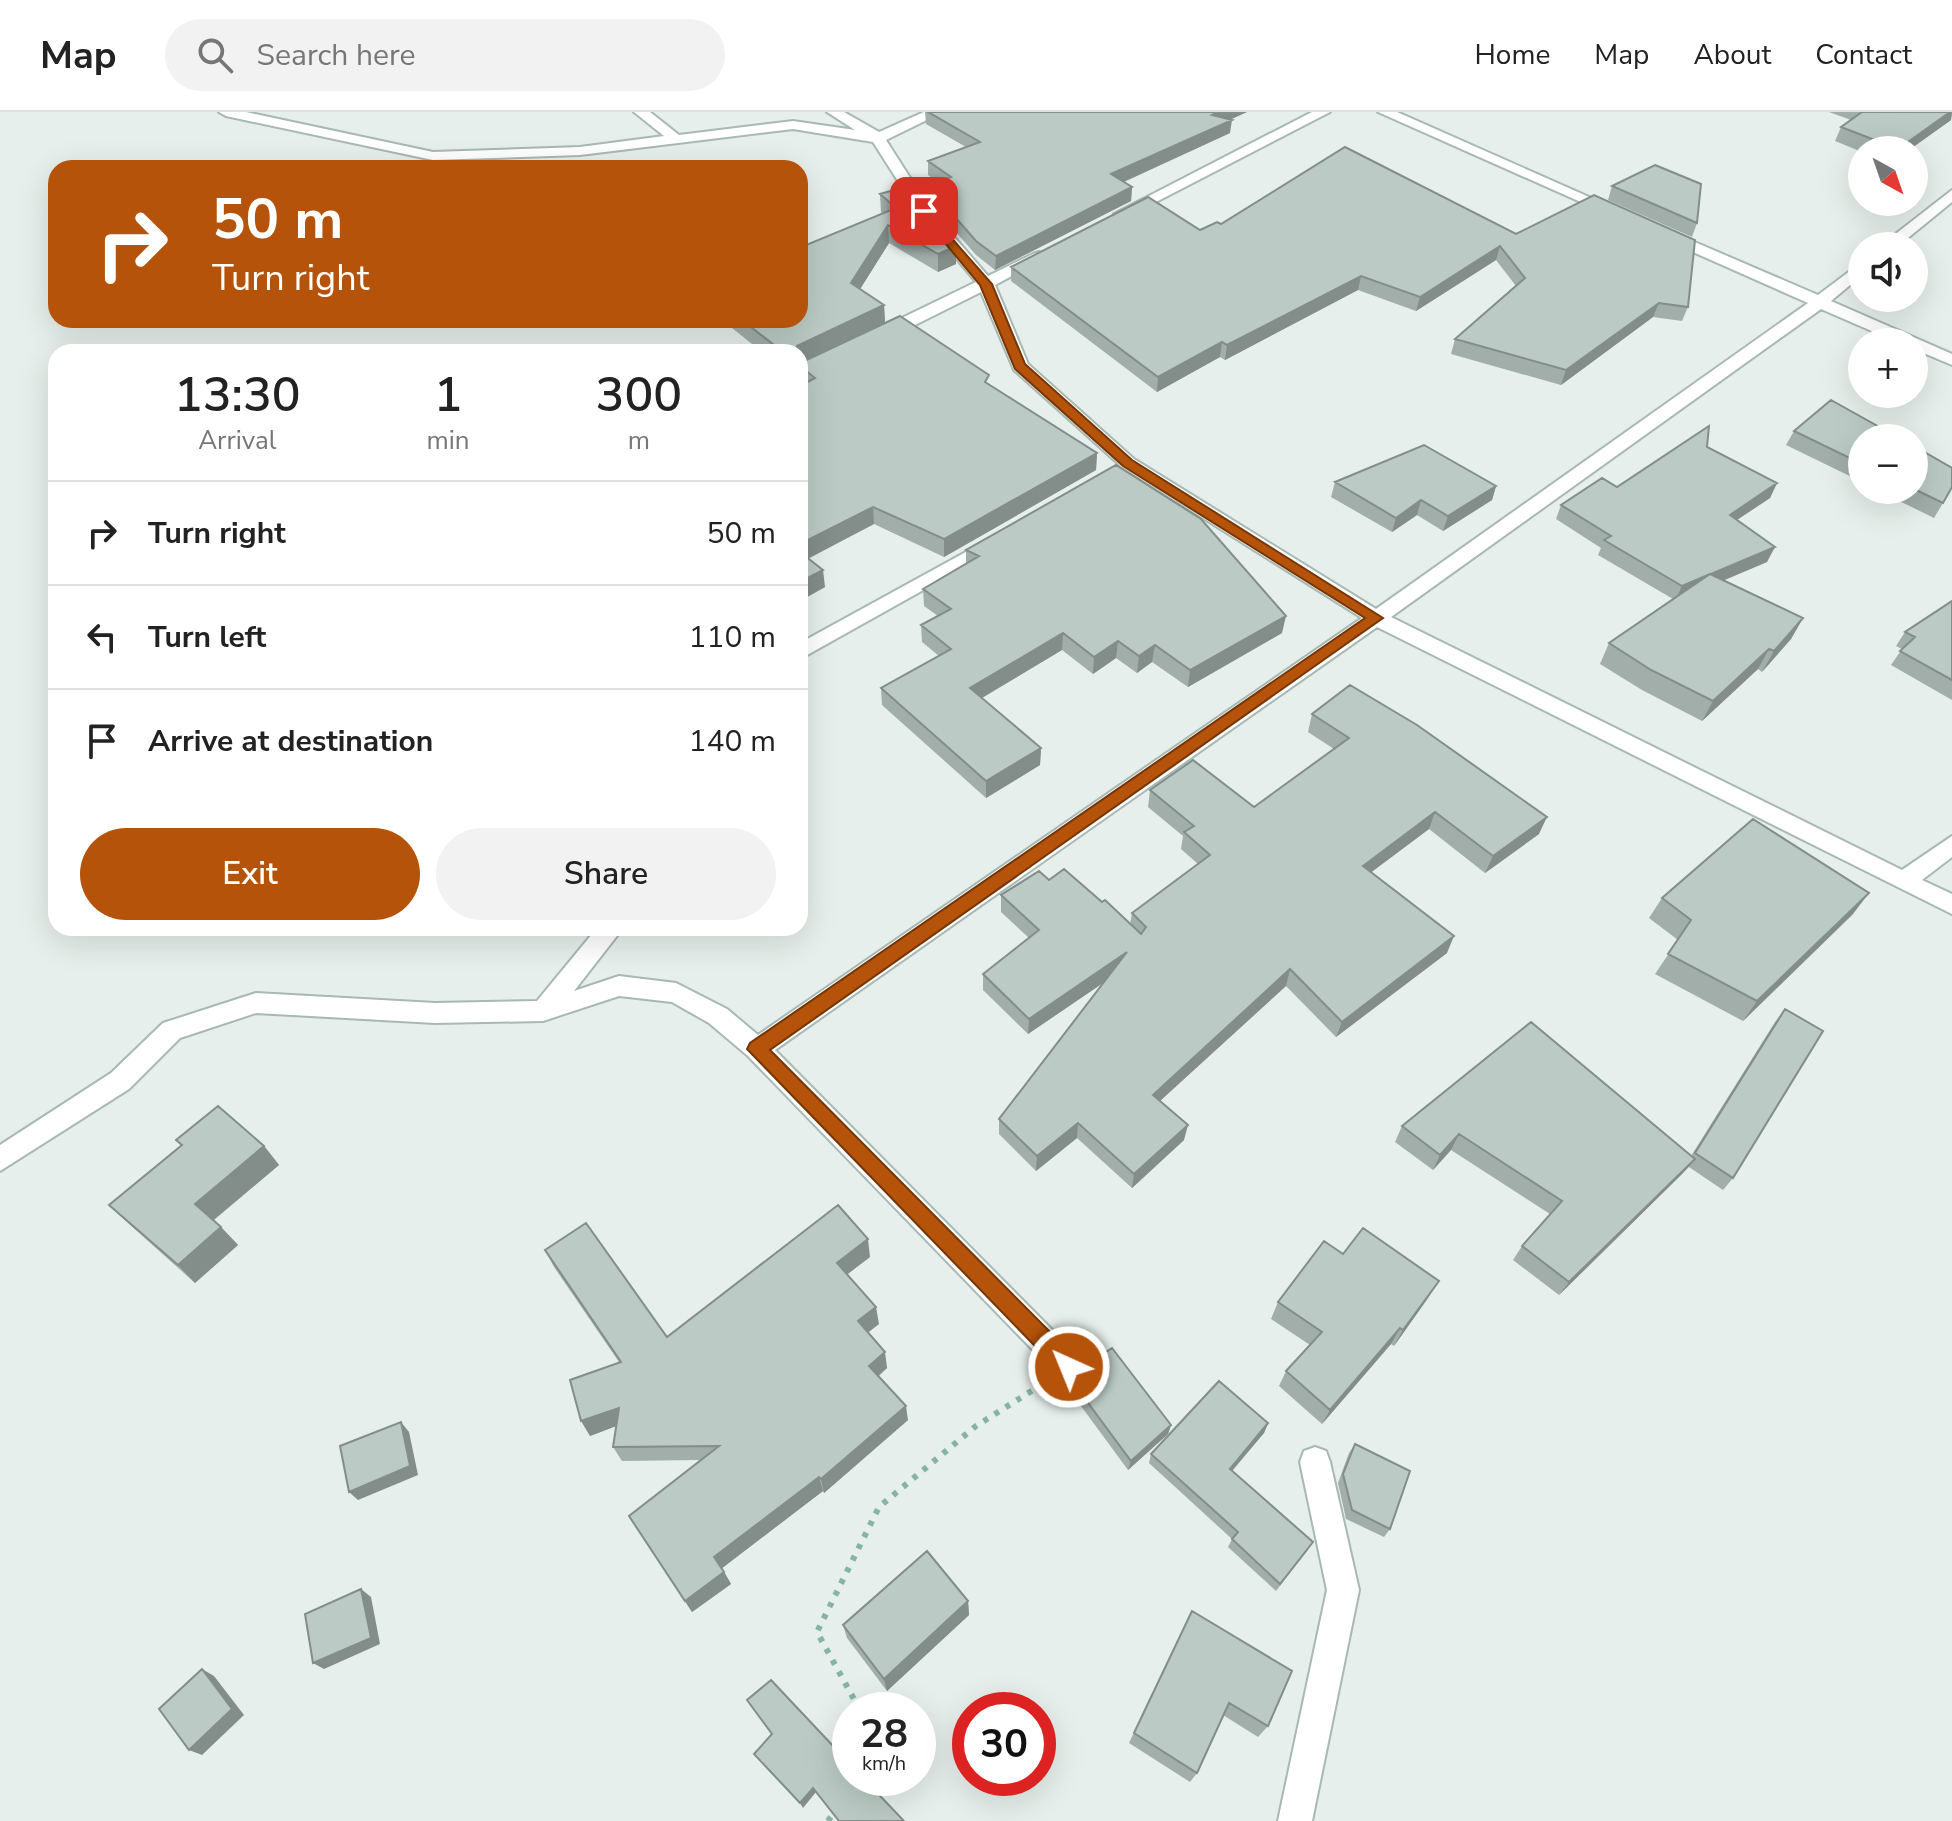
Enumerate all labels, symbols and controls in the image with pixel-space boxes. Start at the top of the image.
search box [165,19,725,91]
text: Map [40,30,117,81]
icon: search [193,33,237,77]
text: Search here [257,35,416,76]
text: Home [1475,36,1550,74]
text: Map [1594,36,1649,74]
text: About [1693,36,1771,74]
text: Contact [1815,36,1912,74]
north arrow [1848,136,1928,216]
map controls [1848,136,1928,504]
pin [890,177,958,245]
text: 50 m [212,181,343,258]
icon: arrive [902,189,946,233]
icon: right [80,192,184,296]
button: sound [1848,232,1928,312]
text: Turn right [212,254,369,303]
button: + [1848,328,1928,408]
text: 13:30 [174,362,301,428]
text: 1 [434,362,462,428]
text: 300 [596,362,682,428]
text: Arrival [198,423,276,458]
text: min [427,423,470,458]
text: m [628,423,650,458]
button: − [1848,424,1928,504]
icon: right [80,511,124,555]
text: Turn right [148,513,286,554]
text: 50 m [707,513,776,554]
icon: left [80,615,124,659]
text: Turn left [148,617,266,658]
text: 110 m [689,617,776,658]
icon: arrive [80,719,124,763]
text: Arrive at destination [148,721,433,762]
text: 140 m [689,721,776,762]
button: Exit [80,828,420,920]
button: Share [436,828,776,920]
position arrow [1027,1325,1111,1409]
speed limit sign: 30 [952,1692,1056,1796]
text: 28 [860,1707,908,1761]
text: km/h [862,1750,906,1777]

